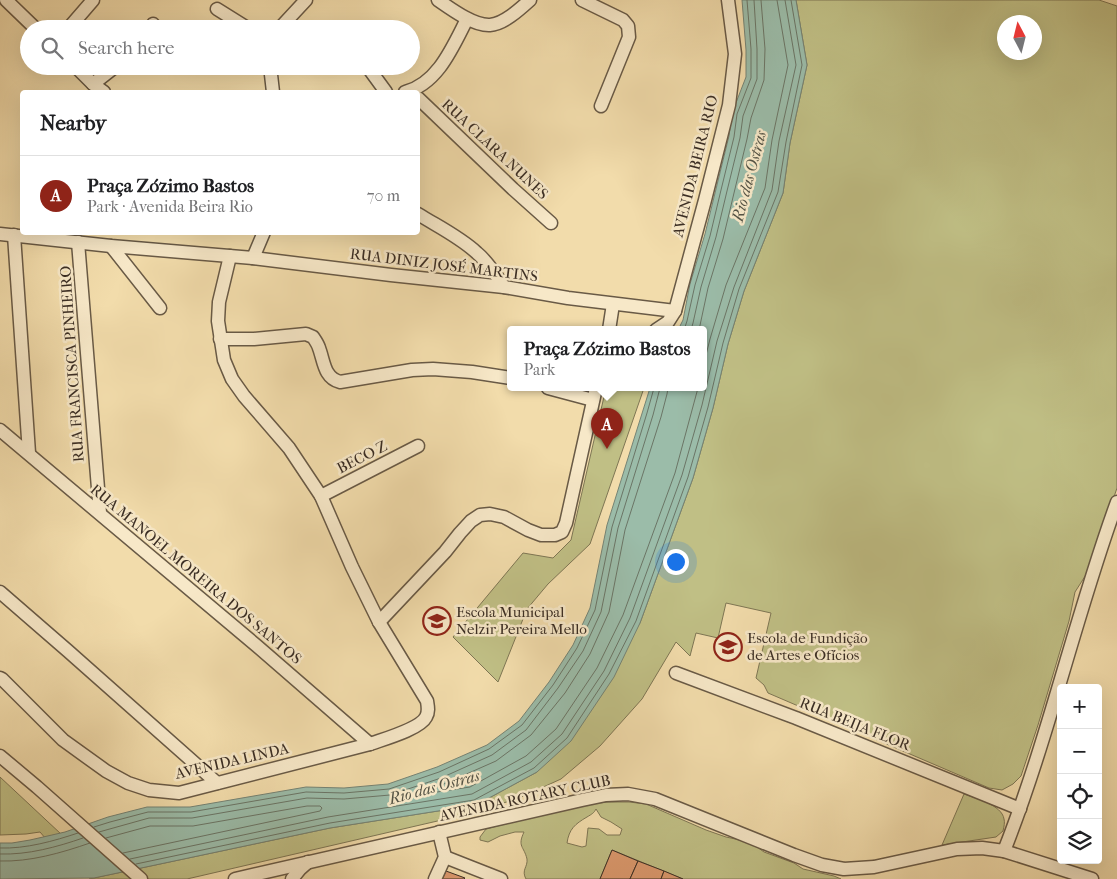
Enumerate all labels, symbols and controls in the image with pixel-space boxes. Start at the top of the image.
north arrow [997,15,1042,60]
search box [20,20,420,75]
icon: search [38,34,66,62]
text: Search here [78,37,174,59]
street label: AVENIDA BEIRA RIO [668,93,721,240]
street label: RUA CLARA NUNES [438,95,552,203]
text: Nearby [40,111,106,135]
water label: Rio das Ostras [728,127,771,224]
text: Praça Zózimo Bastos [87,175,254,197]
text: A [51,186,61,205]
text: 70 m [367,186,400,205]
text: Park · Avenida Beira Rio [87,197,253,216]
street label: RUA DINIZ JOSÉ MARTINS [349,245,539,285]
street label: RUA FRANCISCA PINHEIRO [56,265,88,463]
popup [507,326,707,391]
text: Praça Zózimo Bastos [523,338,691,360]
text: Park [523,360,555,379]
pin: A [591,408,623,449]
street label: BECO Z [334,437,390,477]
street label: RUA MANOEL MOREIRA DOS SANTOS [87,480,306,668]
your location [663,549,689,575]
place label: Escola Municipal Nelzir Pereira Mello [456,603,587,638]
school or university icon: Escola Municipal Nelzir Pereira Mello [422,606,452,636]
place label: Escola de Fundição de Artes e Ofícios [747,629,868,664]
school or university icon: Escola de Fundição de Artes e Ofícios [713,632,743,662]
map controls [1057,684,1102,864]
button: + [1057,684,1102,729]
street label: RUA BEIJA FLOR [797,694,914,755]
button: − [1057,729,1102,774]
street label: AVENIDA LINDA [172,739,291,783]
water label: Rio das Ostras [386,765,483,808]
street label: AVENIDA ROTARY CLUB [437,771,612,825]
button: locate [1057,774,1102,819]
button: layers [1057,819,1102,864]

